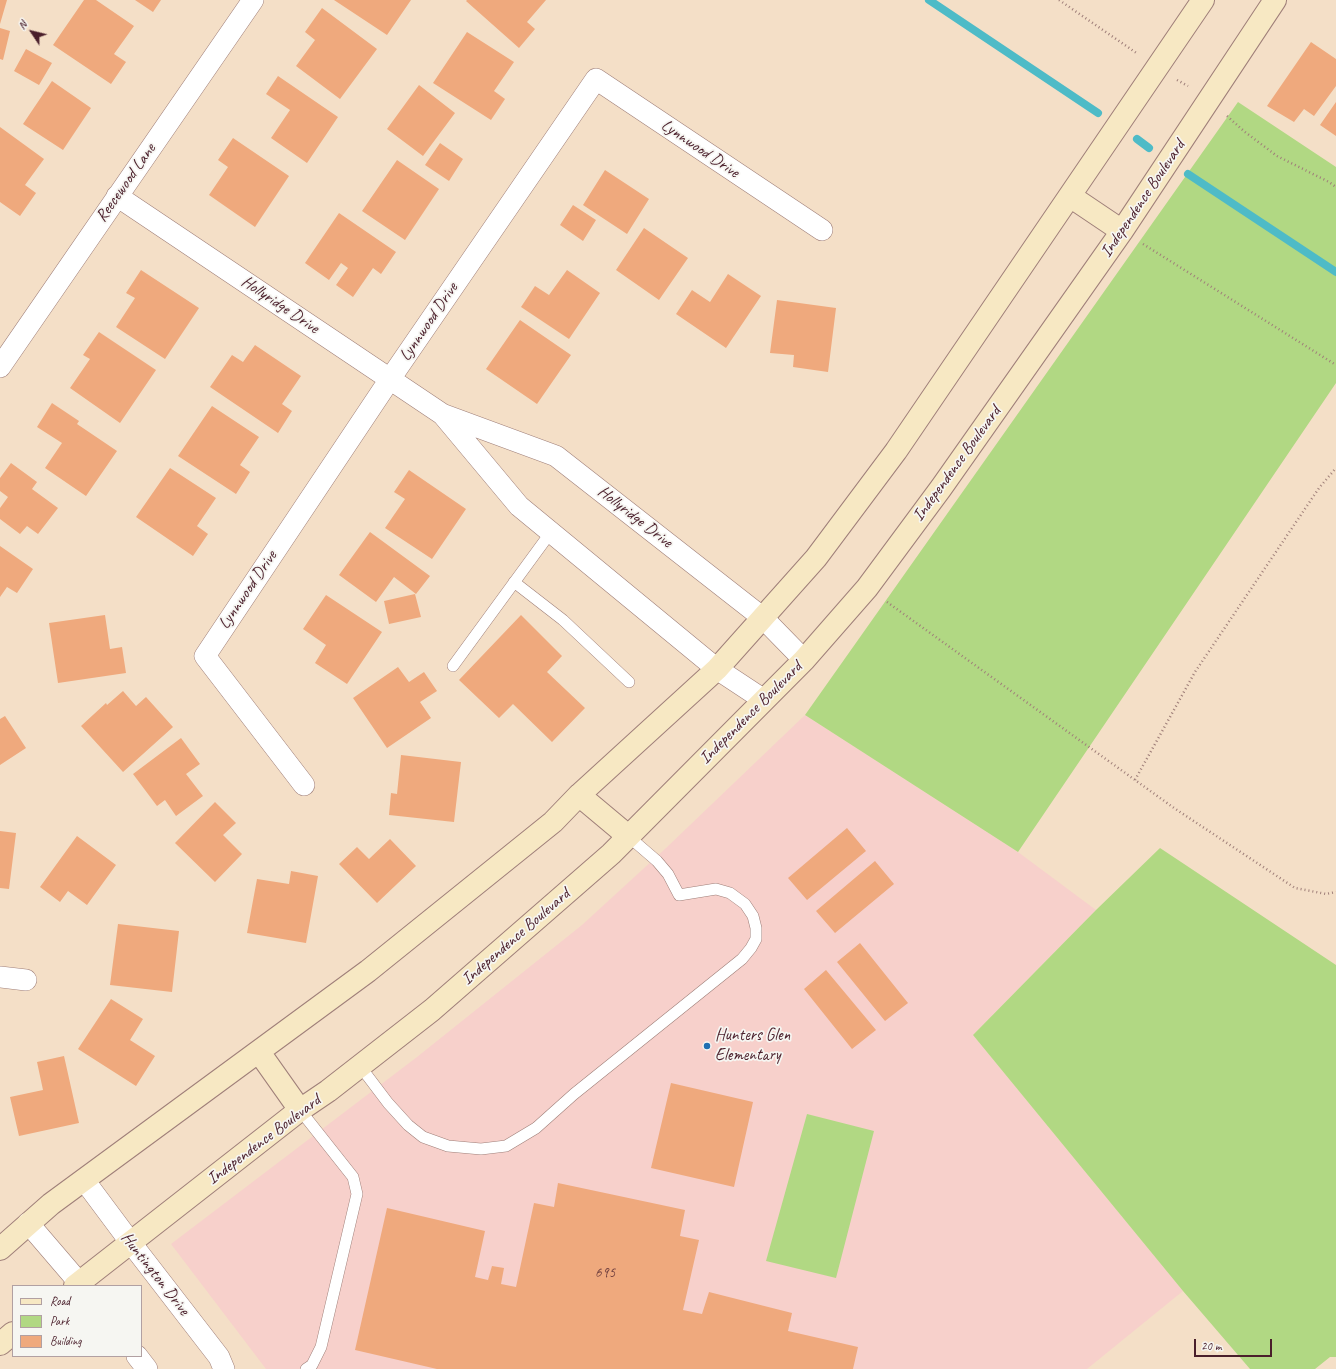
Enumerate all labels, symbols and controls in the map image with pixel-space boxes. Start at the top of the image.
north arrow [12,12,52,52]
text: N [14,18,30,32]
street label: Lynnwood Drive [657,115,743,183]
street label: Independence Boulevard [1096,137,1190,261]
street label: Reecewood Lane [92,140,160,226]
street label: Hollyridge Drive [237,272,323,338]
street label: Lynnwood Drive [395,279,463,365]
street label: Independence Boulevard [908,403,1006,525]
street label: Hollyridge Drive [594,481,676,553]
street label: Lynnwood Drive [214,547,282,633]
street label: Independence Boulevard [695,657,807,769]
street label: Independence Boulevard [458,884,574,990]
place label: Hunters Glen Elementary [715,1026,790,1066]
marker: Hunters Glen Elementary [702,1041,712,1051]
street label: Independence Boulevard [203,1091,325,1189]
street label: Huntington Drive [116,1228,194,1320]
house number: 695 [595,1264,615,1282]
legend [12,1285,142,1357]
text: Road [50,1293,70,1309]
text: Park [50,1313,69,1329]
scale bar [1196,1331,1274,1357]
text: Building [50,1333,82,1349]
text: 20 m [1201,1338,1221,1354]

